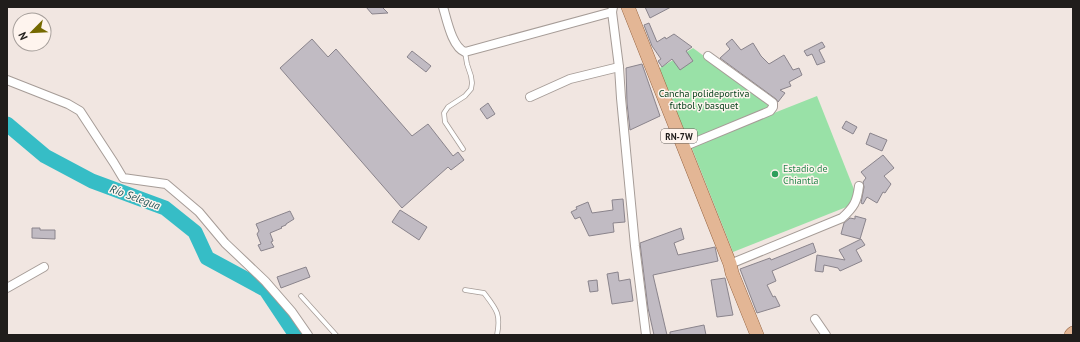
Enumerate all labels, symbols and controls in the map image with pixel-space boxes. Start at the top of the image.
north arrow [12,12,52,52]
text: N [15,30,31,42]
park label: Cancha polideportiva futbol y basquet [659,87,749,112]
road number: RN-7W [661,129,697,143]
place label: Estadio de Chiantla [783,162,827,187]
marker: Estadio de Chiantla [770,169,780,179]
water label: Río Selegua [108,181,163,213]

